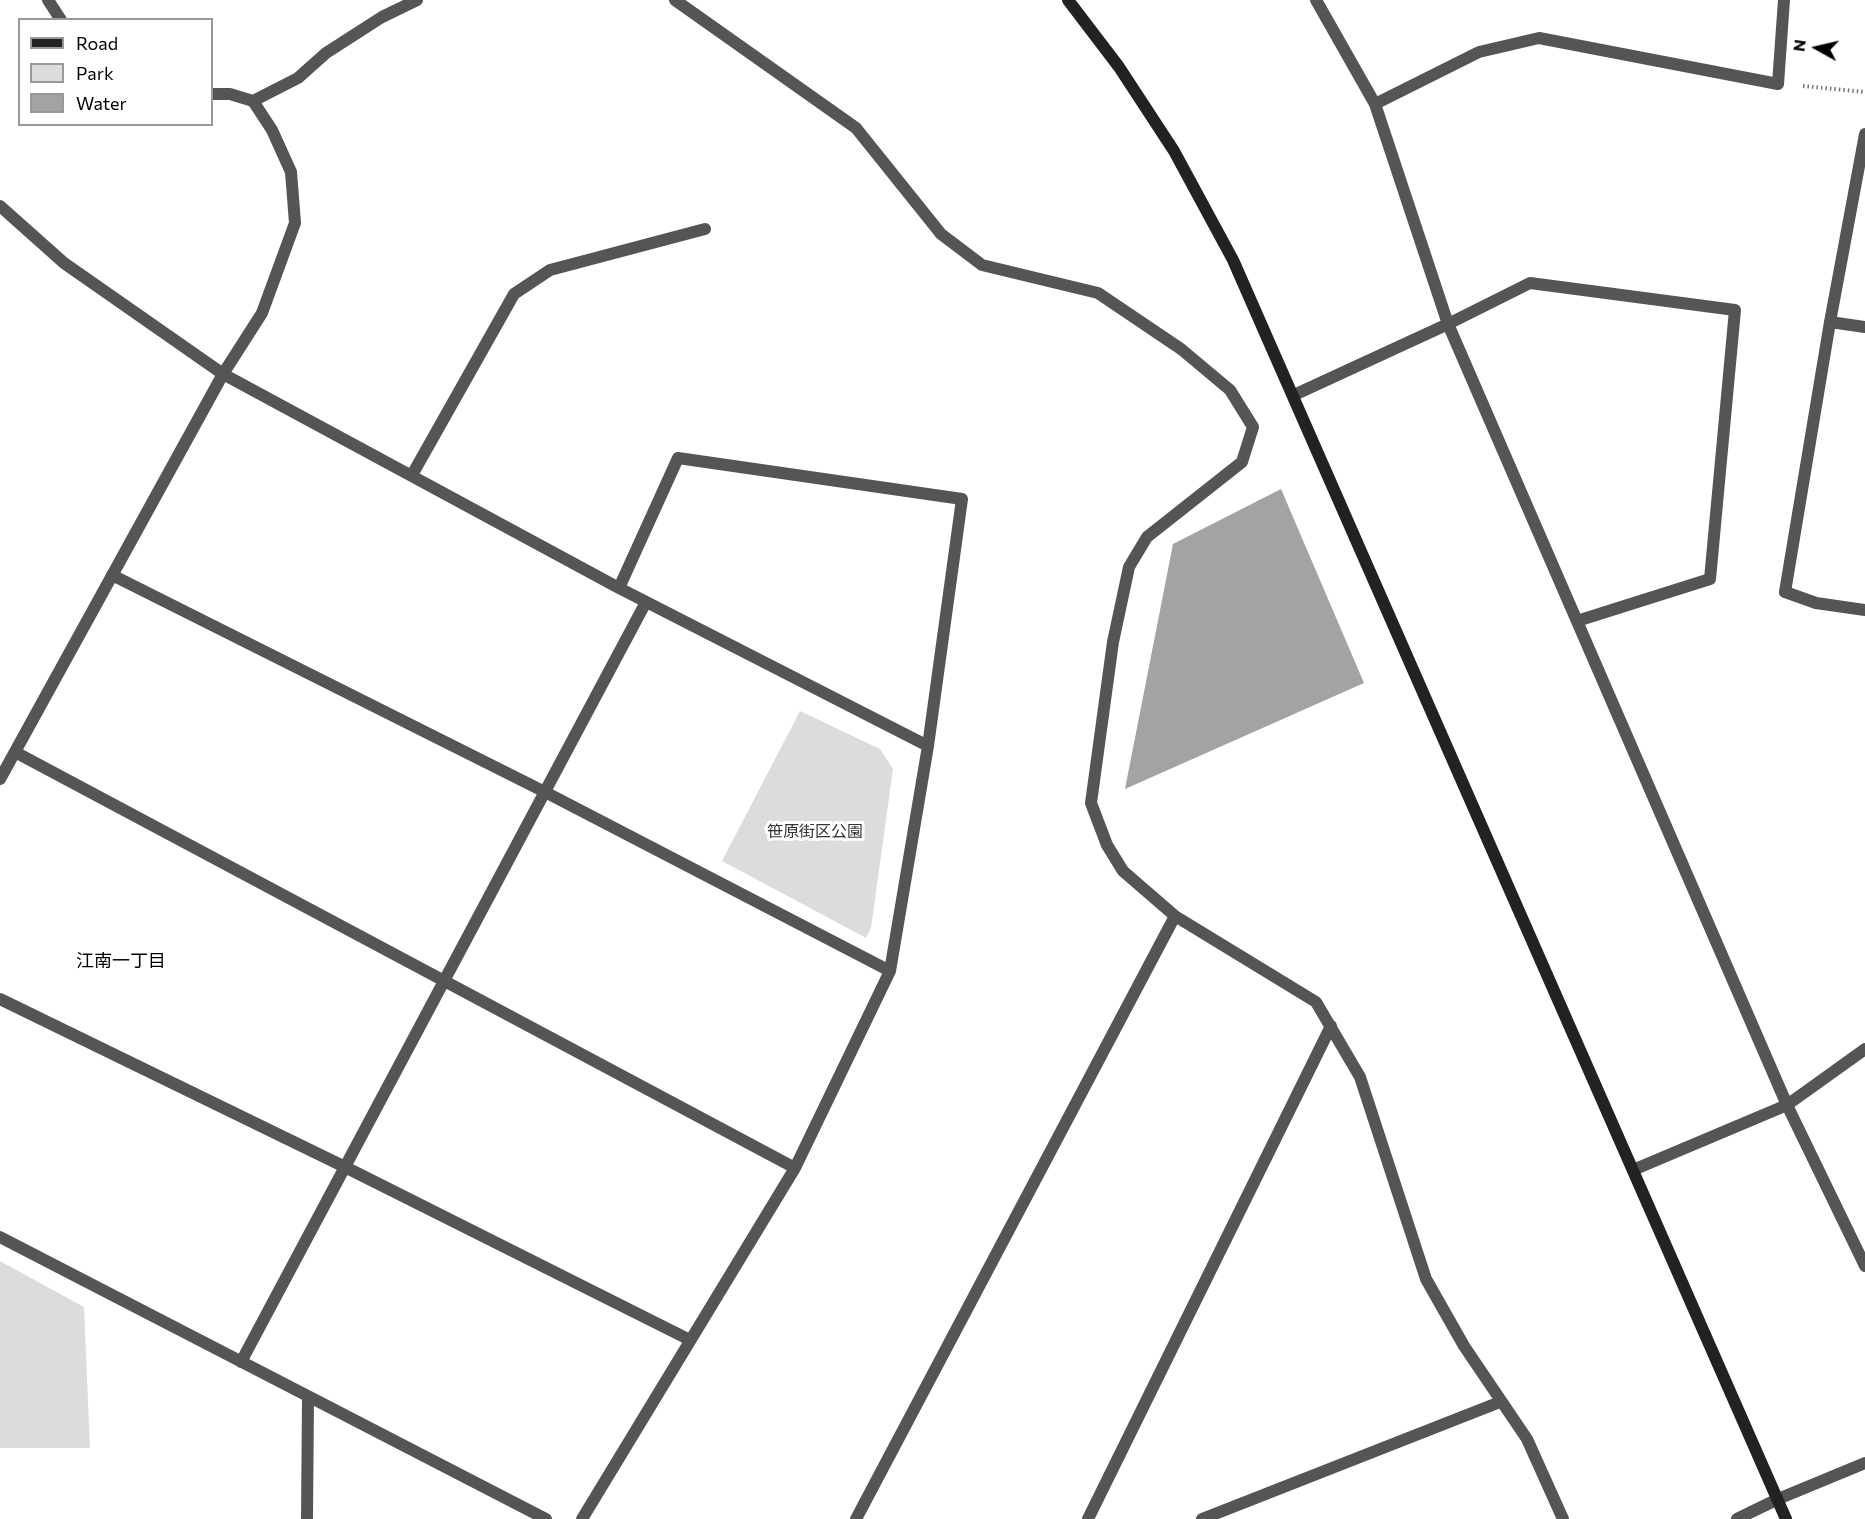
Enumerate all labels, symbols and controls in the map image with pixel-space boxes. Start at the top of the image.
legend [18,18,213,126]
north arrow [1787,18,1847,78]
text: Road [76,32,118,54]
text: N [1788,38,1809,53]
text: Park [76,62,114,84]
text: Water [76,92,127,114]
park label: 笹原街区公園 [767,822,863,842]
district label: 江南一丁目 [76,950,166,972]

